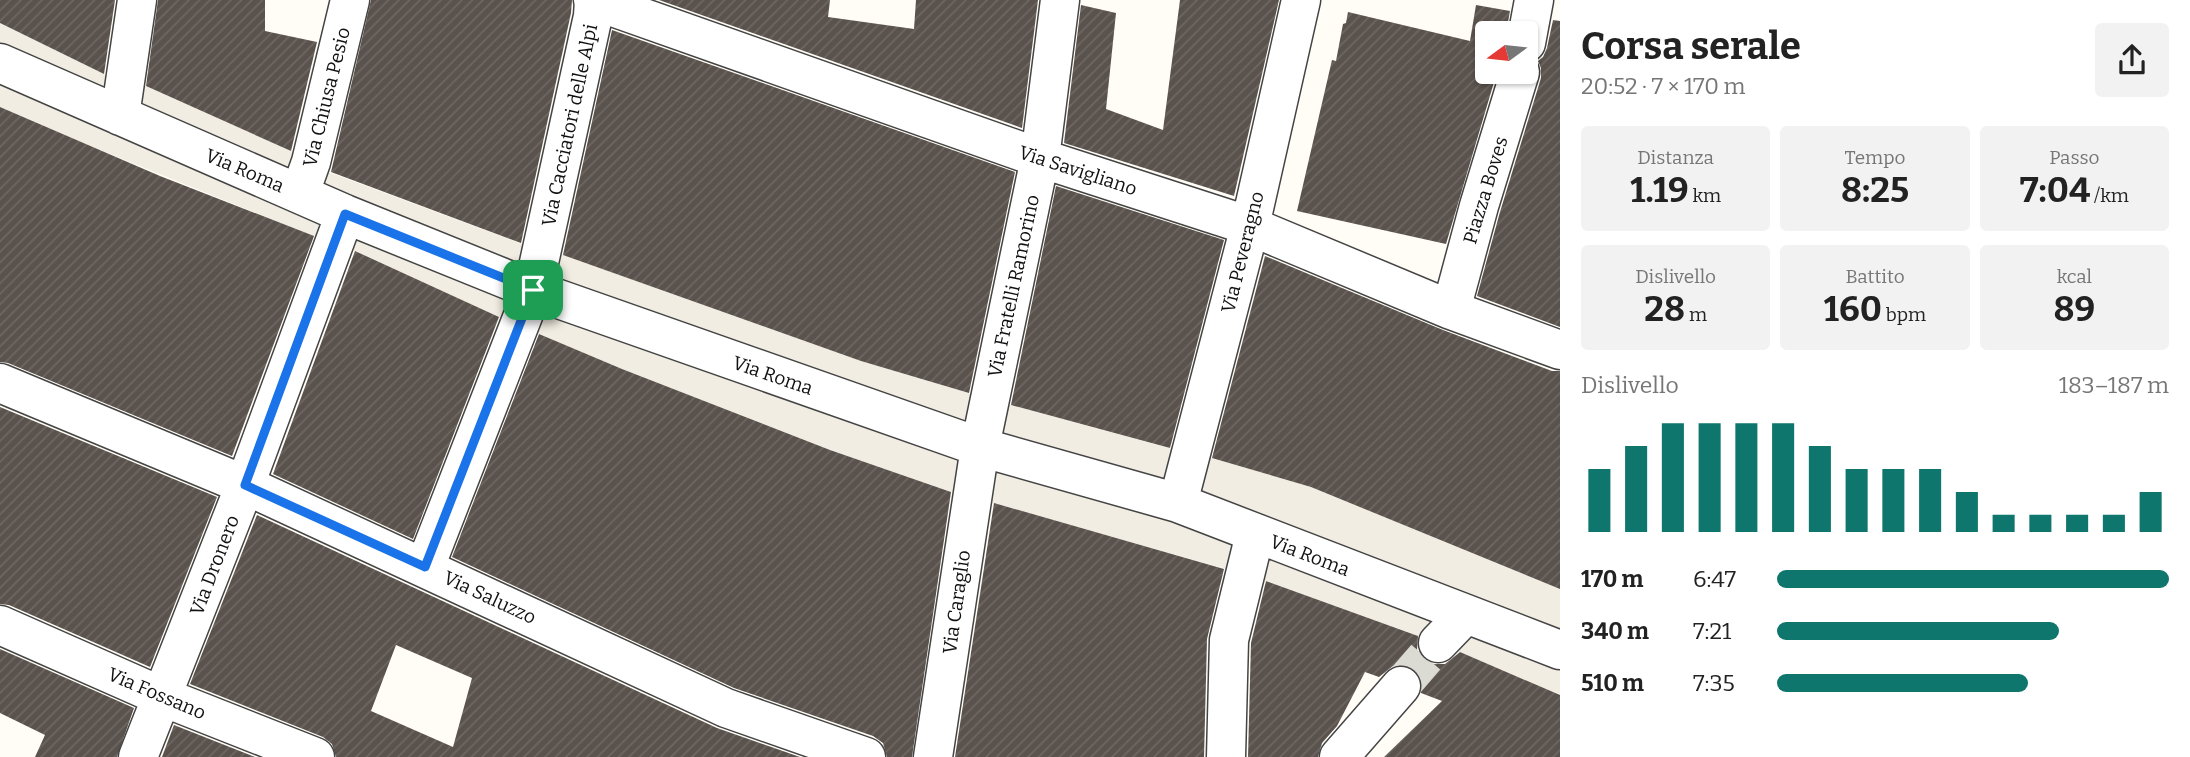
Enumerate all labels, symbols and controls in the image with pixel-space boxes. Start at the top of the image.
street label: Via Cacciatori delle Alpi [537,21,602,228]
north arrow [1475,21,1538,84]
map controls [1475,21,1538,84]
text: Corsa serale [1581,23,1801,69]
button: share [2095,23,2169,97]
street label: Via Chiusa Pesio [298,25,355,169]
text: 20:52 · 7 × 170 m [1581,72,1745,100]
street label: Piazza Boves [1458,134,1513,247]
street label: Via Savigliano [1016,141,1140,200]
street label: Via Roma [202,144,288,198]
text: Distanza [1637,146,1714,169]
text: Tempo [1845,146,1905,169]
text: Passo [2049,146,2099,169]
text: 1.19 [1630,169,1689,211]
text: 8:25 [1841,169,1909,211]
text: 7:04 [2020,169,2090,211]
text: km [1689,184,1721,207]
text: /km [2090,184,2129,207]
street label: Via Peveragno [1216,189,1269,315]
street label: Via Fratelli Ramorino [983,193,1044,380]
pin [503,260,563,320]
text: Dislivello [1635,265,1716,288]
text: Battito [1845,265,1905,288]
text: kcal [2057,265,2092,288]
icon: arrive [514,271,552,309]
text: 28 [1644,288,1685,330]
text: 160 [1824,288,1882,330]
text: 89 [2053,288,2095,330]
text: m [1685,303,1707,326]
text: bpm [1882,303,1926,326]
street label: Via Roma [730,351,817,400]
text: Dislivello [1581,371,1679,399]
text: 183–187 m [2059,371,2169,399]
street label: Via Dronero [185,512,244,619]
street label: Via Roma [1267,530,1353,581]
street label: Via Caraglio [938,549,975,656]
text: 170 m [1581,565,1643,593]
text: 6:47 [1693,565,1736,593]
street label: Via Saluzzo [440,566,540,629]
text: 340 m [1581,617,1649,645]
text: 7:21 [1693,617,1731,645]
street label: Via Fossano [104,663,209,724]
text: 510 m [1581,669,1644,697]
text: 7:35 [1693,669,1735,697]

